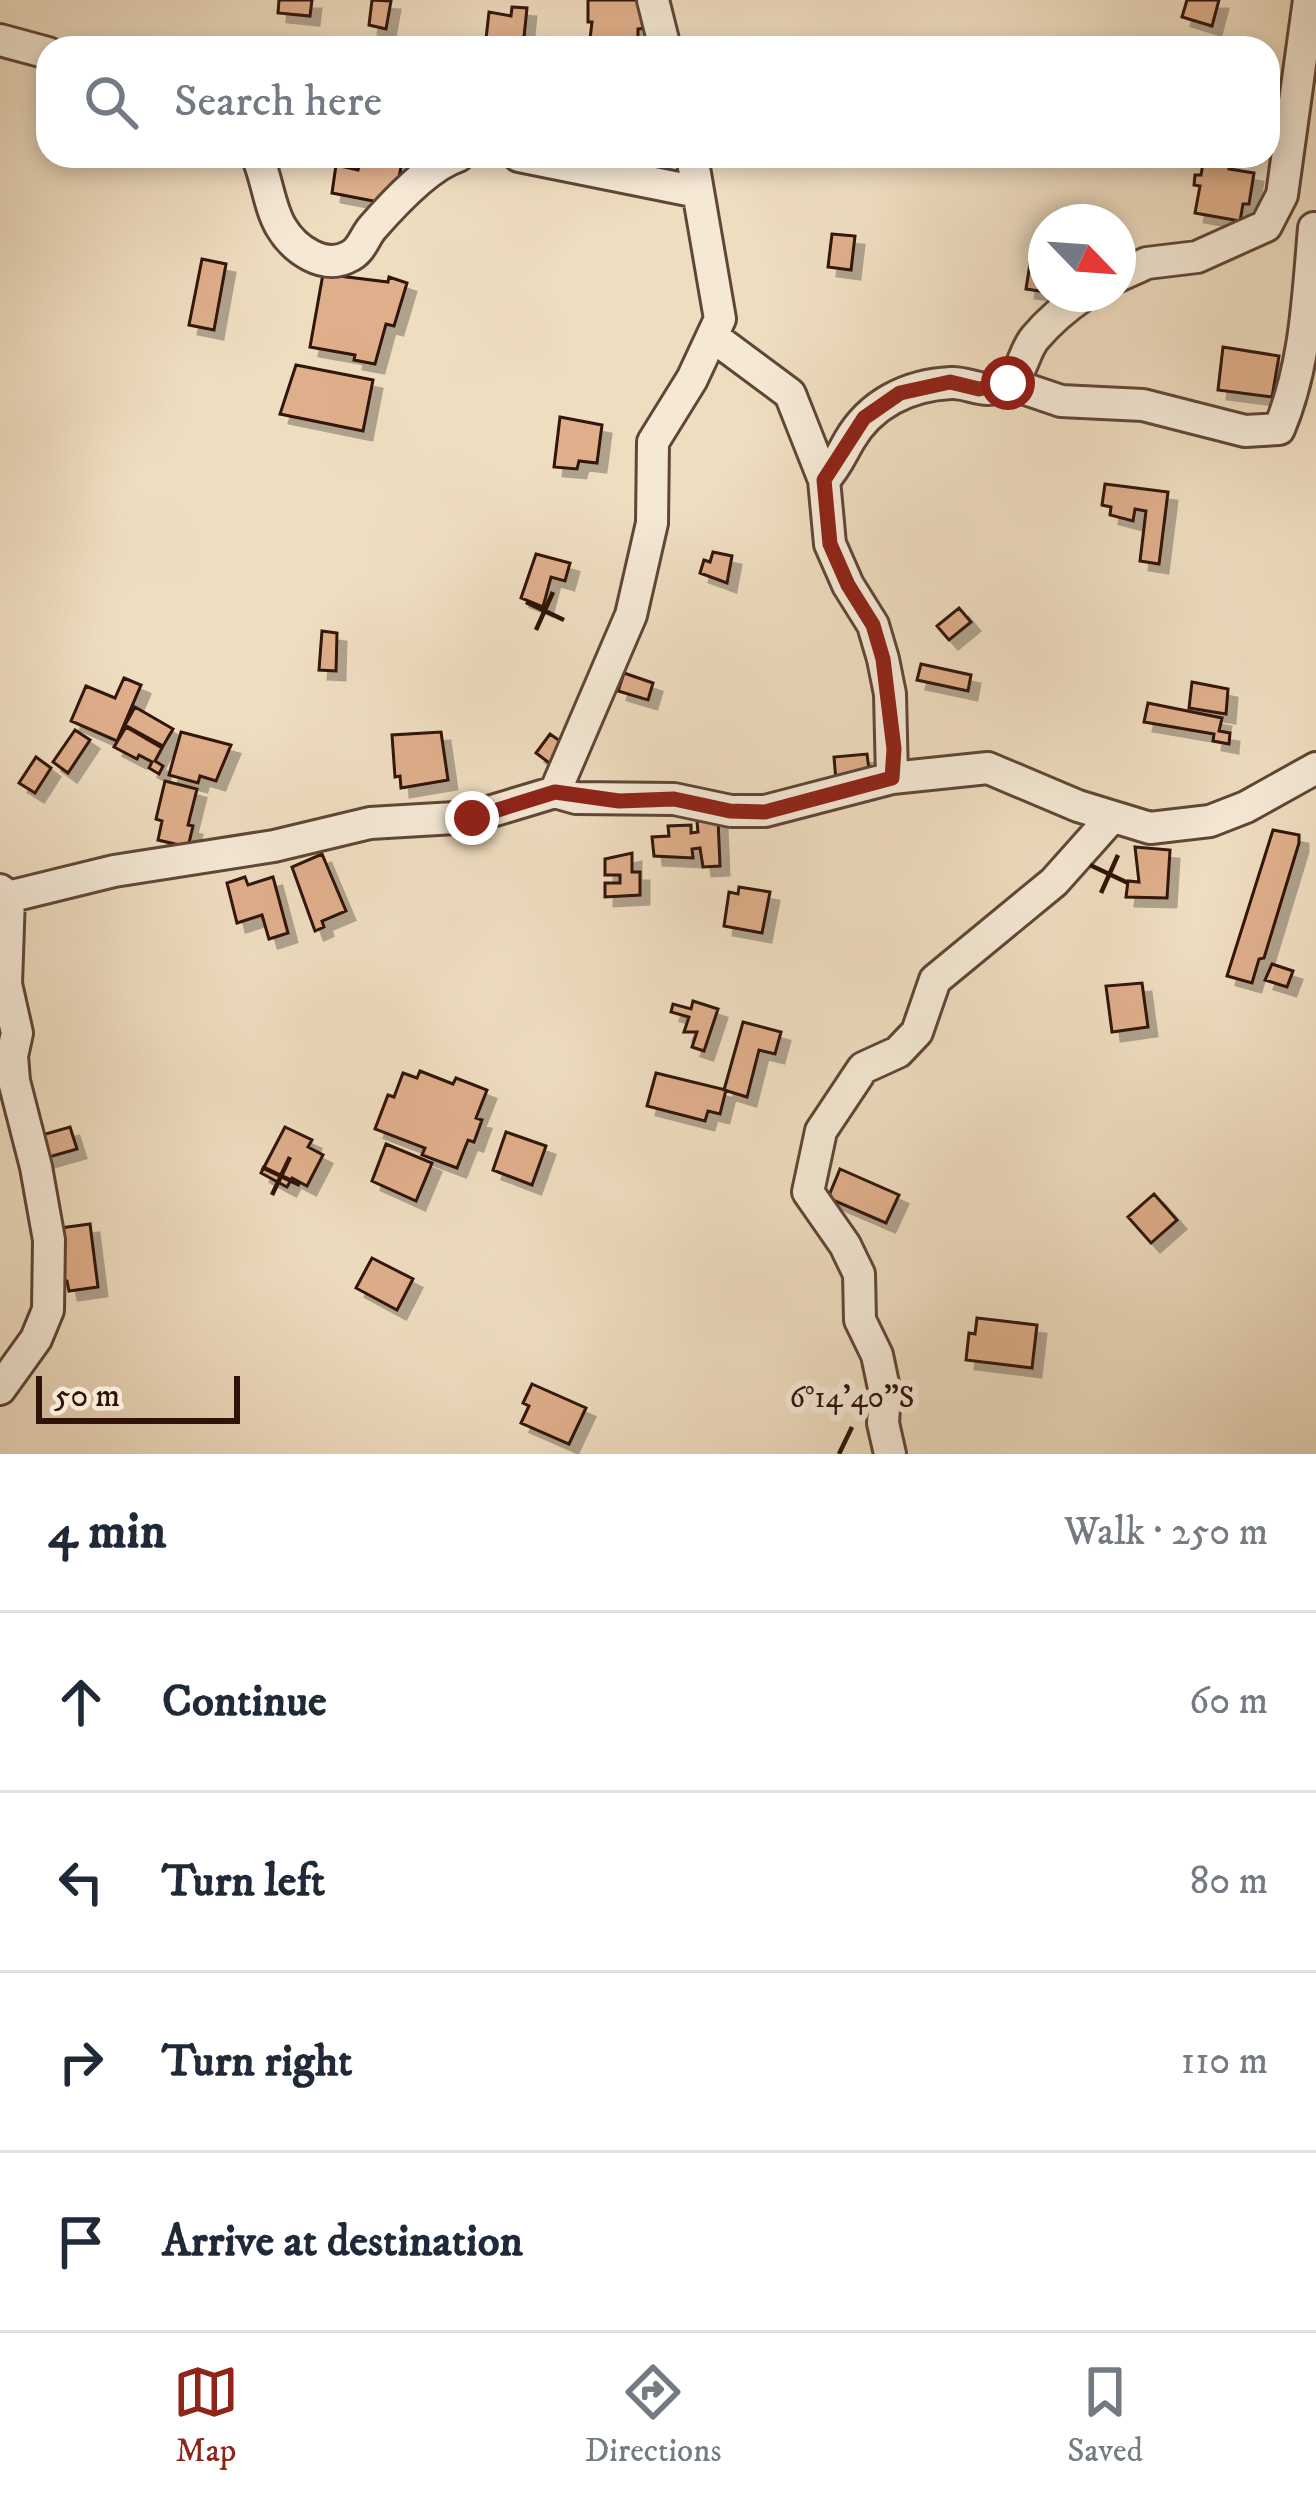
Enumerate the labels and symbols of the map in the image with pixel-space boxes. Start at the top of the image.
north arrow [1028,204,1136,312]
route start [981,356,1035,410]
route end [445,791,499,845]
scale bar [36,1370,240,1423]
text: 6°14'40"S [789,1380,915,1417]

